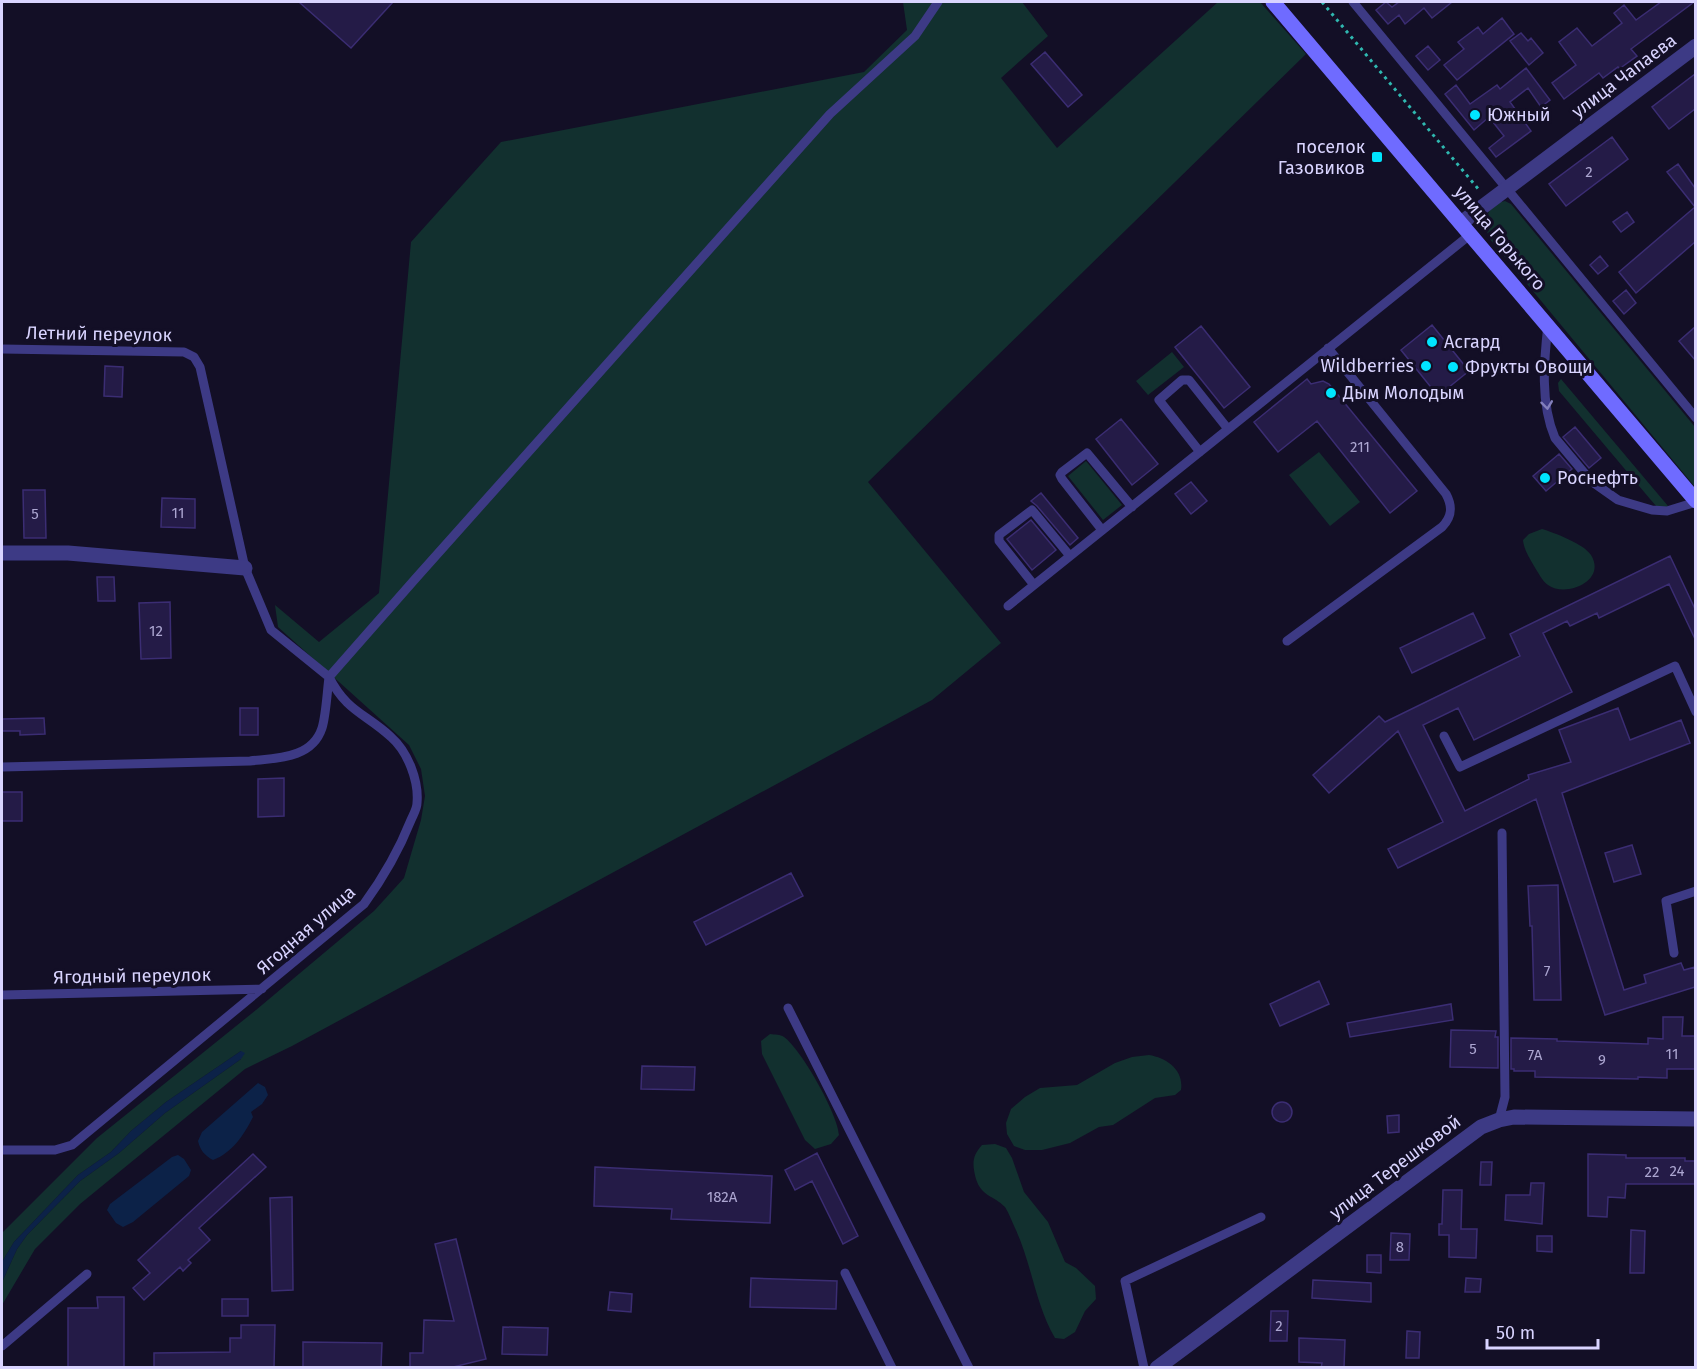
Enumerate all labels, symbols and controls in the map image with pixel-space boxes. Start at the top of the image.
street label: улица Чапаева [1567,29,1681,123]
place label: Южный [1487,104,1551,126]
marker: Южный [1468,108,1482,122]
place label: поселок Газовиков [1278,136,1366,179]
marker: поселок Газовиков [1370,150,1384,164]
house number: 2 [1585,163,1593,181]
street label: улица Горького [1450,181,1550,295]
street label: Летний переулок [26,322,173,346]
place label: Асгард [1444,331,1500,353]
marker: Асгард [1425,335,1439,349]
place label: Wildberries [1320,355,1414,377]
place label: Фрукты Овощи [1465,356,1593,378]
marker: Wildberries [1419,359,1433,373]
marker: Фрукты Овощи [1446,360,1460,374]
place label: Дым Молодым [1342,382,1464,404]
marker: Дым Молодым [1324,386,1338,400]
one-way arrow [1540,400,1553,409]
house number: 211 [1350,438,1370,456]
place label: Роснефть [1557,467,1638,489]
marker: Роснефть [1538,471,1552,485]
house number: 11 [172,504,184,522]
house number: 5 [31,505,39,523]
house number: 12 [149,622,163,640]
street label: Ягодная улица [252,881,360,979]
house number: 7 [1544,962,1551,980]
street label: Ягодный переулок [53,964,212,988]
house number: 5 [1469,1040,1477,1058]
house number: 11 [1666,1045,1678,1063]
house number: 7А [1528,1046,1543,1064]
house number: 9 [1598,1051,1606,1069]
street label: улица Терешковой [1325,1110,1465,1224]
house number: 24 [1669,1162,1685,1180]
house number: 22 [1645,1163,1659,1181]
house number: 182А [707,1188,738,1206]
house number: 8 [1396,1238,1404,1256]
scale bar [1487,1312,1598,1350]
house number: 2 [1275,1317,1283,1335]
text: 50 m [1496,1322,1535,1344]

